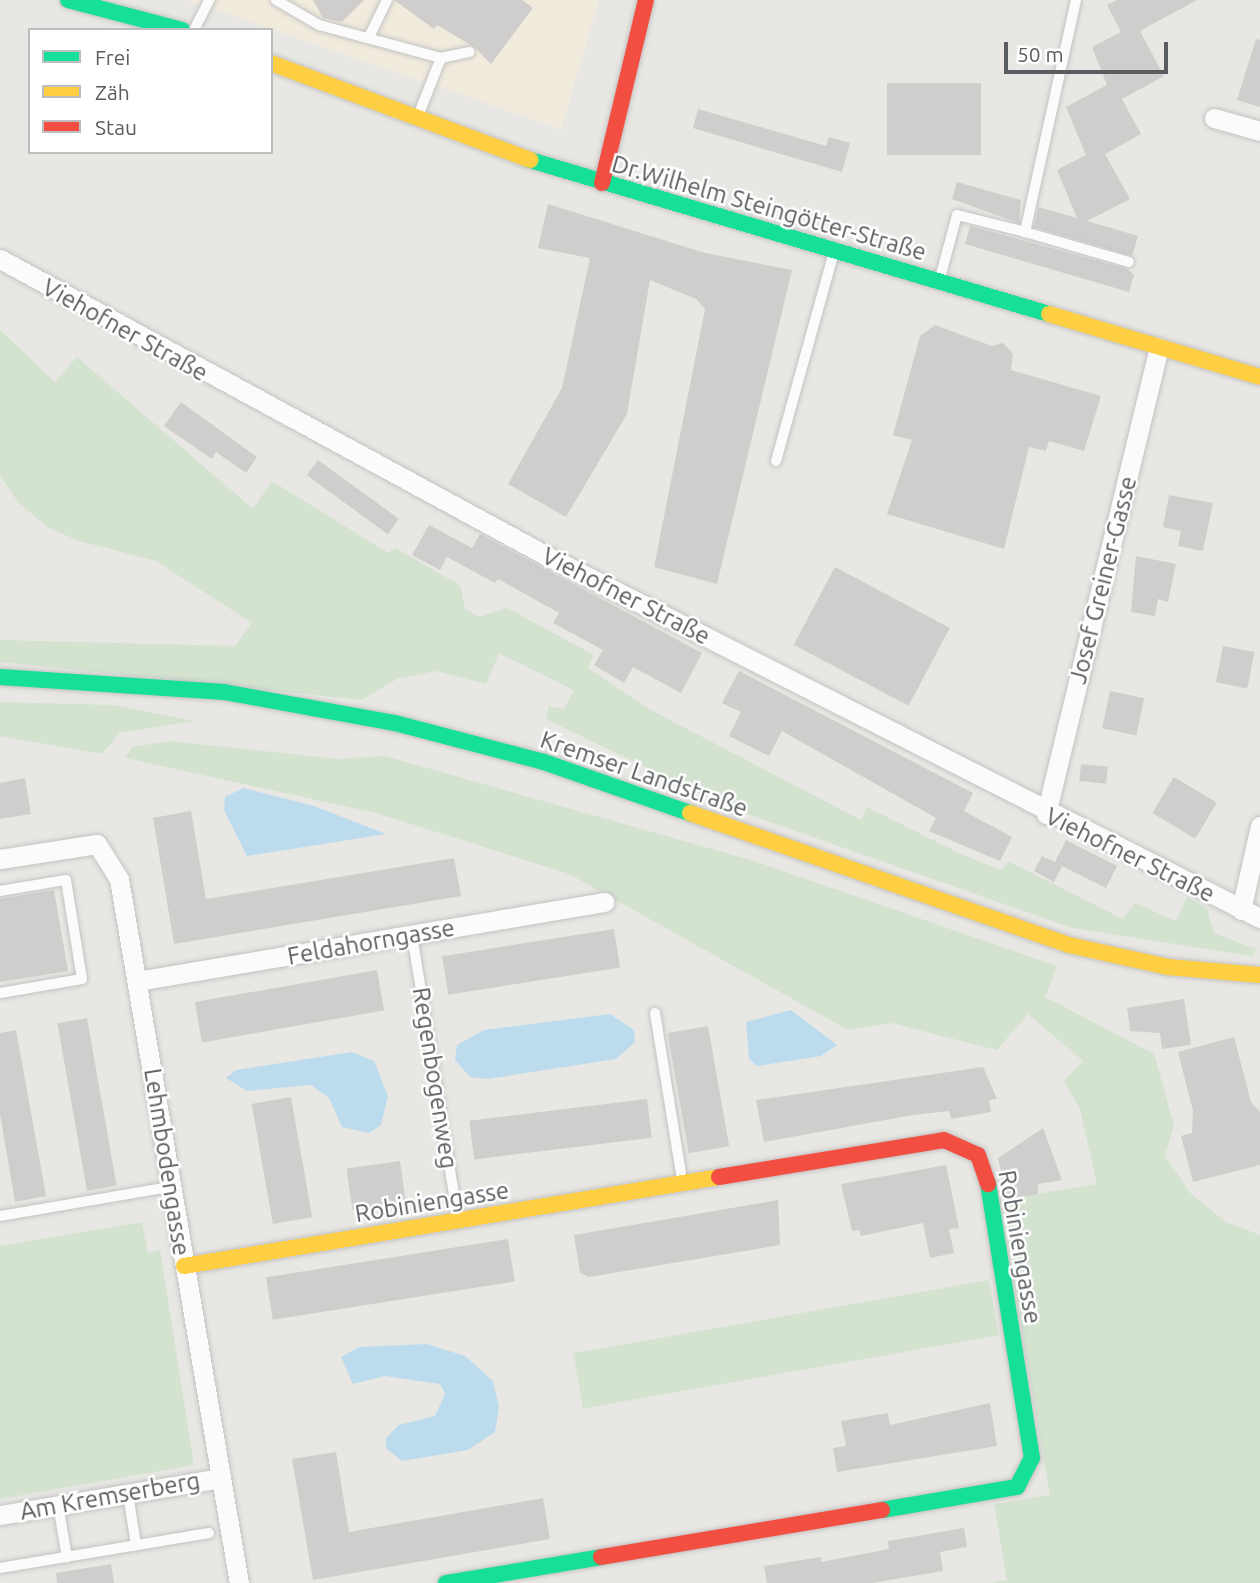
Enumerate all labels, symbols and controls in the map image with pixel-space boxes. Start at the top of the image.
legend [28,28,273,154]
scale bar [1008,28,1172,72]
text: 50 m [1017,42,1064,66]
text: Frei [95,45,130,69]
text: Zäh [95,80,130,104]
text: Stau [95,115,137,139]
street label: Dr.Wilhelm Steingötter-Straße [608,149,930,267]
street label: Viehofner Straße [37,273,213,387]
street label: Josef Greiner-Gasse [1063,473,1143,687]
street label: Viehofner Straße [537,541,715,651]
street label: Kremser Landstraße [537,725,751,823]
street label: Viehofner Straße [1041,802,1219,908]
street label: Feldahorngasse [285,913,457,971]
street label: Regenbogenweg [406,985,464,1171]
street label: Lehmbodengasse [138,1066,196,1258]
street label: Robiniengasse [992,1168,1048,1326]
street label: Robiniengasse [353,1176,511,1228]
street label: Am Kremserberg [18,1466,202,1526]

